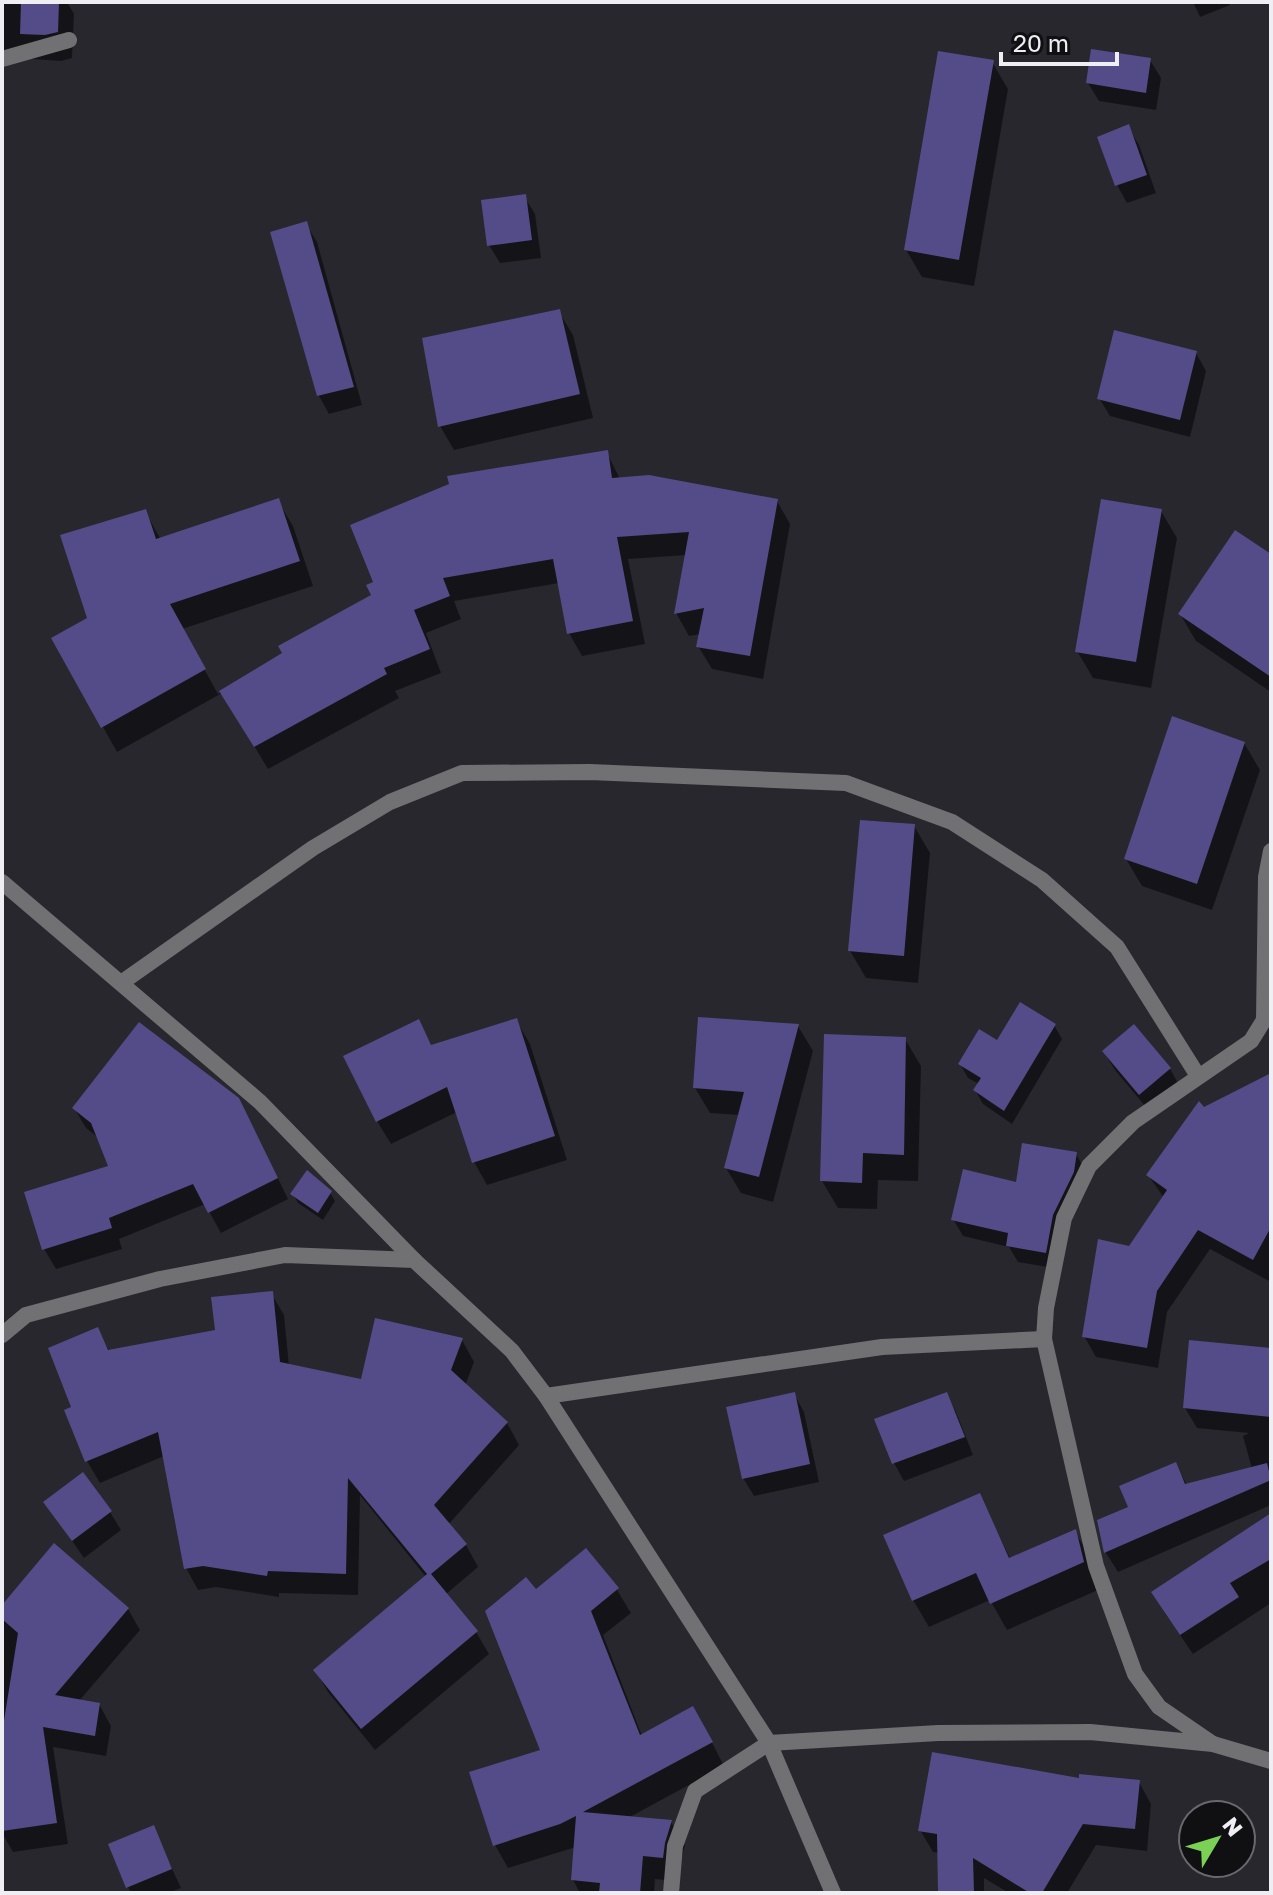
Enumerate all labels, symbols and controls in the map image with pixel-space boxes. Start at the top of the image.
scale bar [1001,16,1117,66]
text: 20 m [1013,28,1069,57]
north arrow [1177,1799,1257,1879]
text: N [1217,1811,1249,1841]

